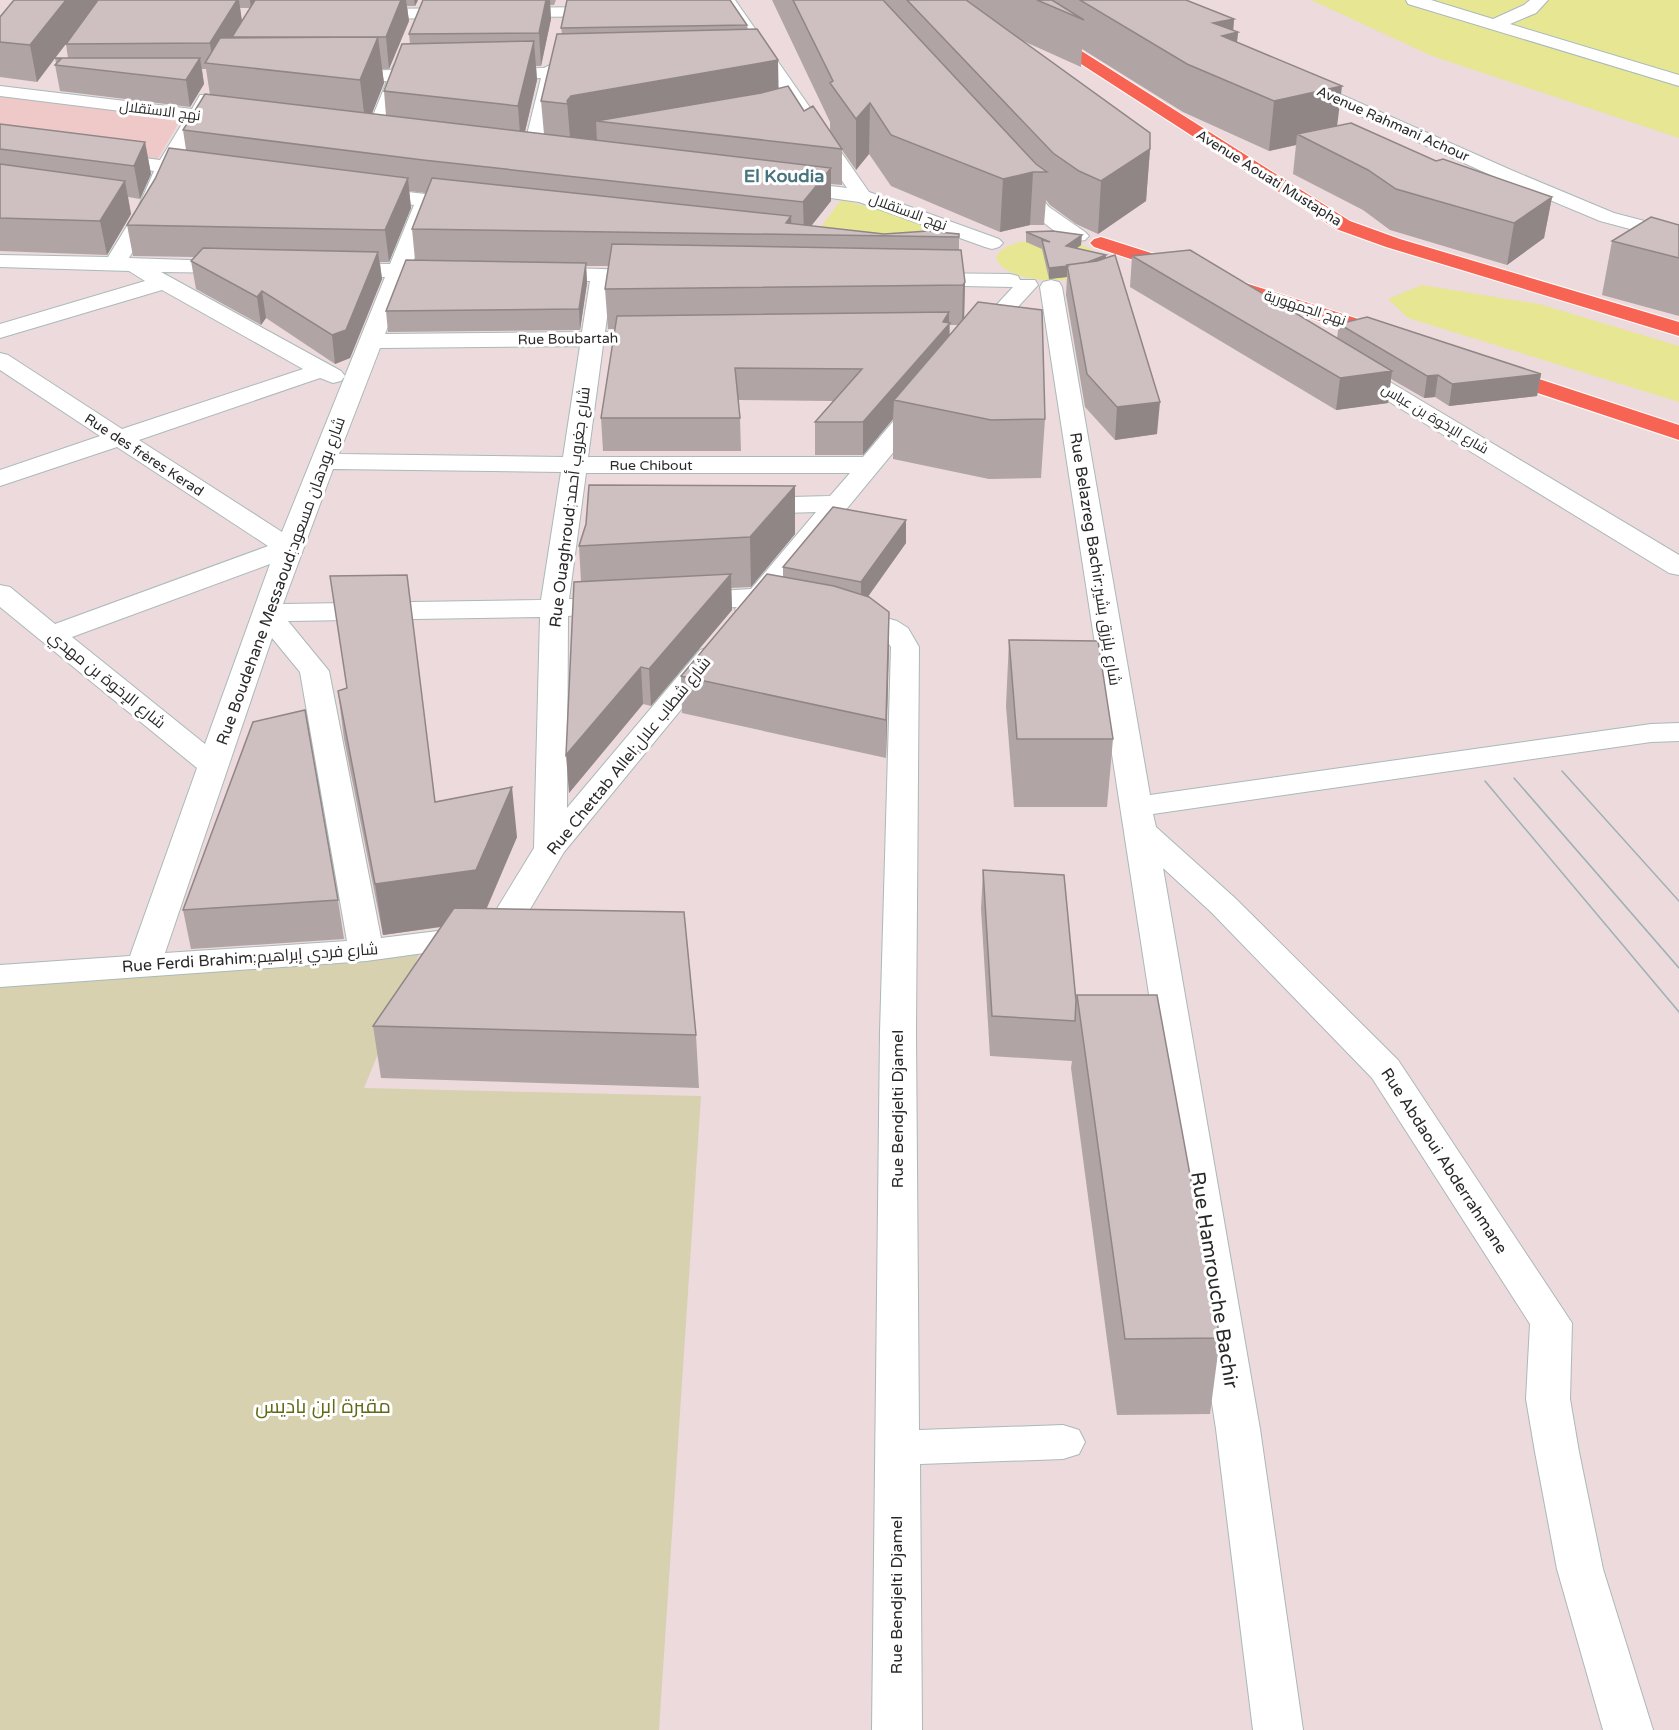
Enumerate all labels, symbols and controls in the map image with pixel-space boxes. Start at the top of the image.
street label: Avenue Rahmani Achour [1314,83,1472,166]
street label: نهج الاستقلال [118,98,202,124]
street label: Avenue Aouati Mustapha [1193,126,1345,230]
district label: El Koudia [744,165,824,187]
street label: نهج الاستقلال [867,190,949,234]
street label: نهج الجمهورية [1262,287,1348,329]
street label: Rue Boubartah [518,330,618,348]
street label: شارع الإخوة بن عباس [1378,380,1492,458]
street label: Rue Ouaghroud;شارع جغروب أحمد [545,385,596,629]
street label: Rue des frères Kerad [81,410,207,500]
street label: Rue Boudehane Messaoud;شارع بودهان مسعود [212,414,351,748]
street label: Rue Belazreg Bachir;شارع بلزرق بشير [1064,431,1125,687]
street label: Rue Chibout [609,457,693,474]
street label: شارع الإخوة بن مهدي [43,627,170,736]
street label: Rue Chettab Allel;شارع شطاب علال [543,653,716,860]
street label: Rue Ferdi Brahim;شارع فردي إبراهيم [121,939,379,980]
street label: Rue Bendjelti Djamel [888,1030,908,1188]
street label: Rue Abdaoui Abderrahmane [1376,1064,1512,1258]
street label: Rue Hamrouche Bachir [1185,1170,1243,1391]
park label: مقبرة ابن باديس [255,1395,391,1419]
street label: Rue Bendjelti Djamel [887,1516,907,1674]

